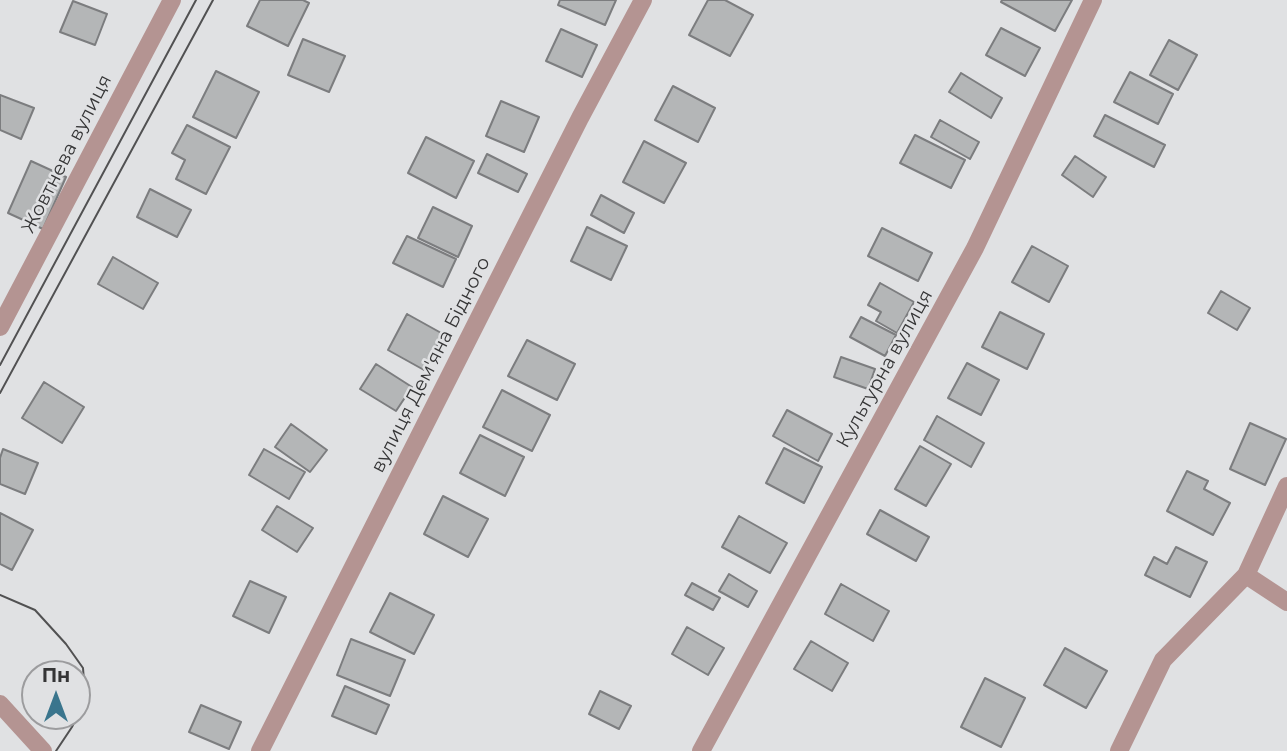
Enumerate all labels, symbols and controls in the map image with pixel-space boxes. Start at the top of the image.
street label: Жовтнева вулиця [17,71,117,237]
street label: вулиця Дем'яна Бідного [367,253,495,477]
street label: Культурна вулиця [832,286,938,452]
north arrow [21,660,91,730]
text: Пн [42,664,70,687]

